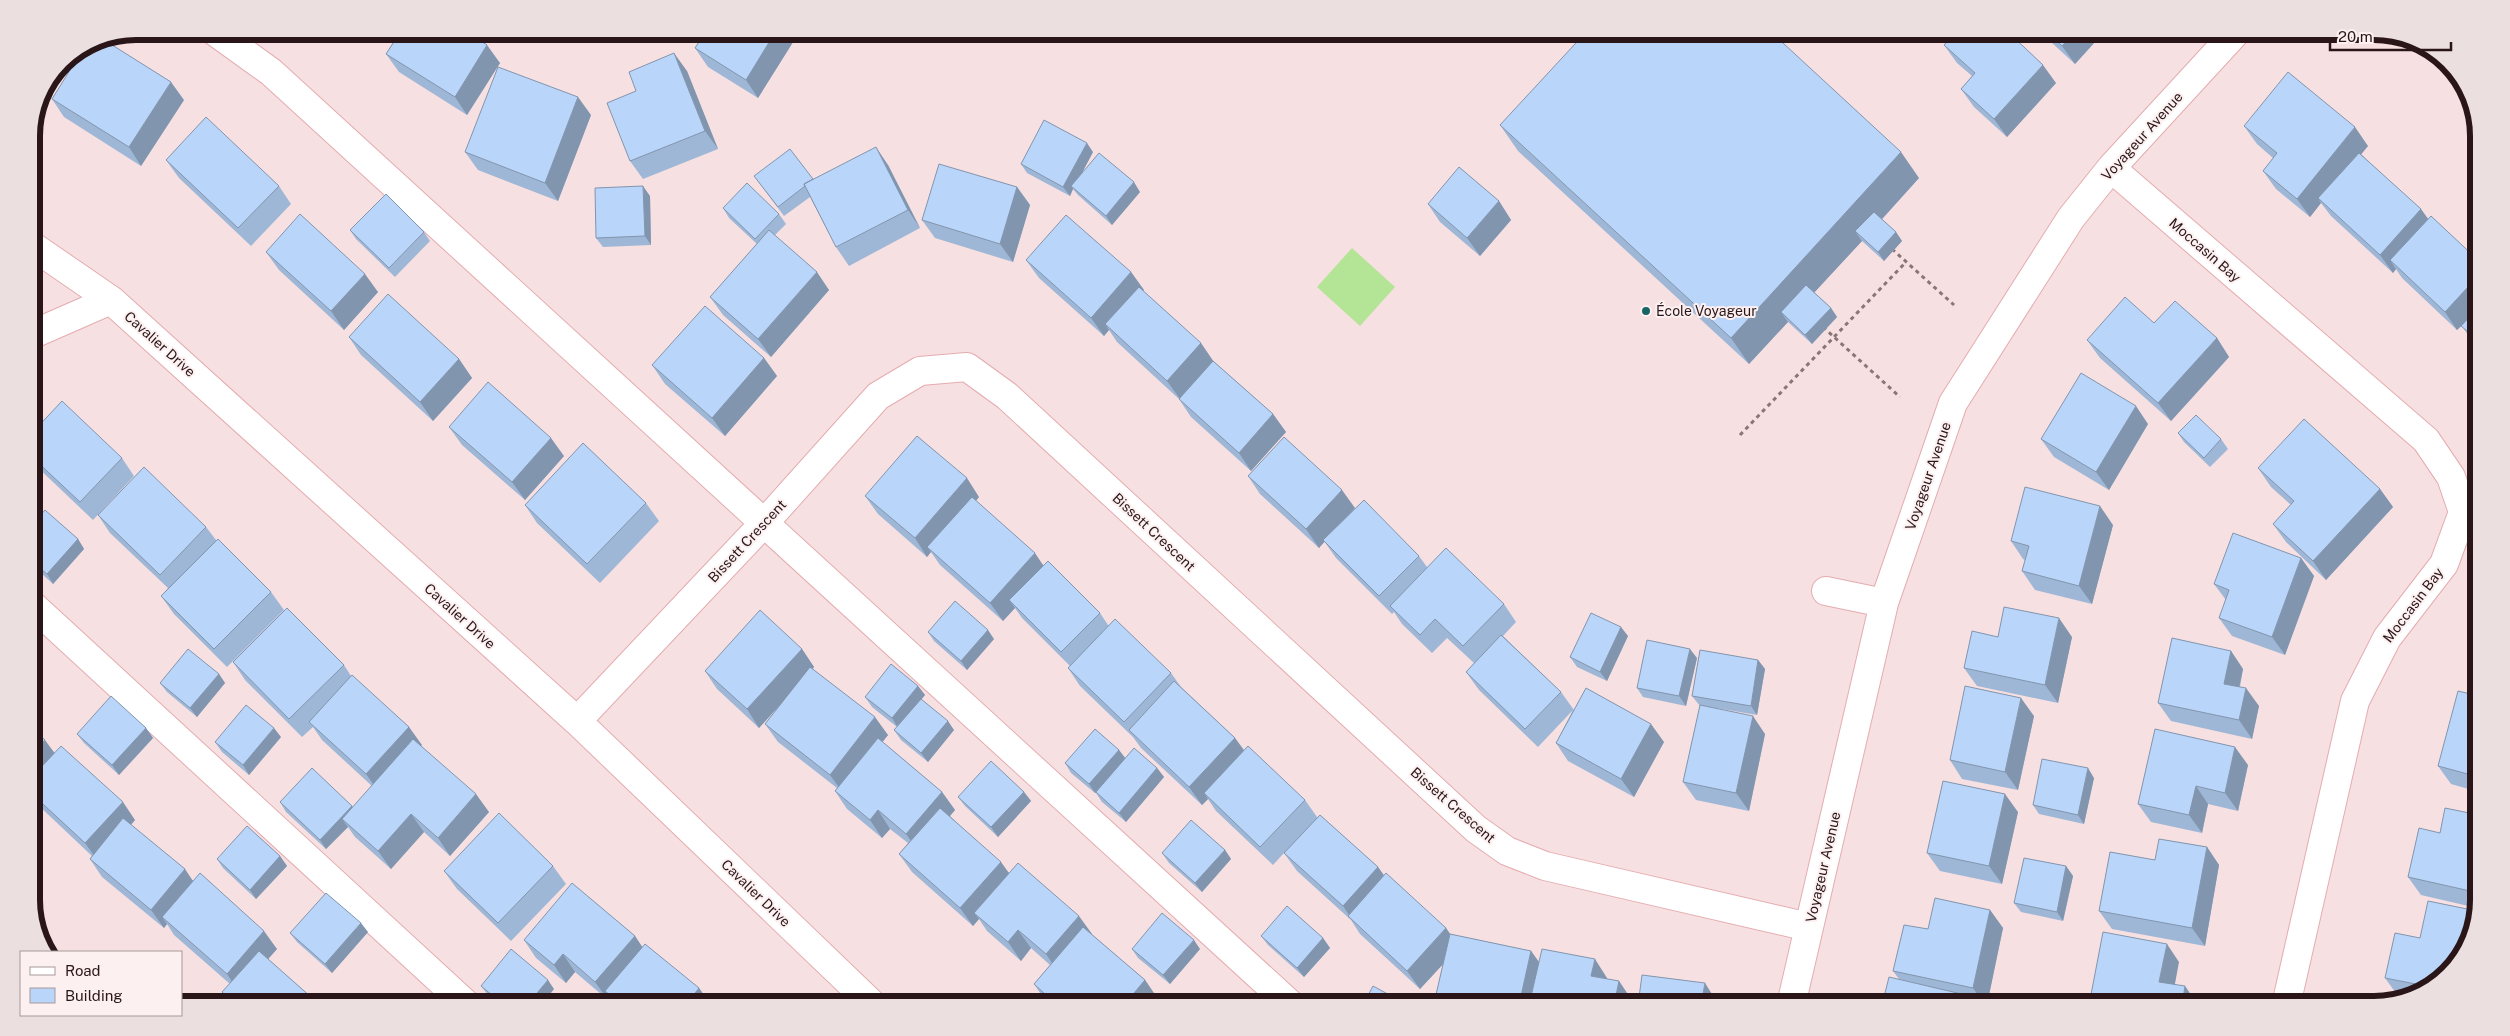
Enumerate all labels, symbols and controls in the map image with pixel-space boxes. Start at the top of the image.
scale bar [2330,20,2451,52]
text: 20 m [2338,28,2373,45]
street label: Voyageur Avenue [2098,89,2186,183]
street label: Moccasin Bay [2166,215,2244,286]
place label: École Voyageur [1656,302,1757,319]
marker: École Voyageur [1640,305,1652,317]
street label: Cavalier Drive [121,308,199,380]
street label: Voyageur Avenue [1902,420,1954,532]
street label: Bissett Crescent [1109,490,1199,574]
street label: Bissett Crescent [705,496,789,586]
street label: Moccasin Bay [2380,564,2447,646]
street label: Cavalier Drive [421,580,499,652]
street label: Bissett Crescent [1407,764,1499,846]
street label: Voyageur Avenue [1802,810,1844,924]
street label: Cavalier Drive [718,856,794,930]
legend [20,951,182,1016]
text: Road [65,962,101,979]
text: Building [65,987,123,1004]

